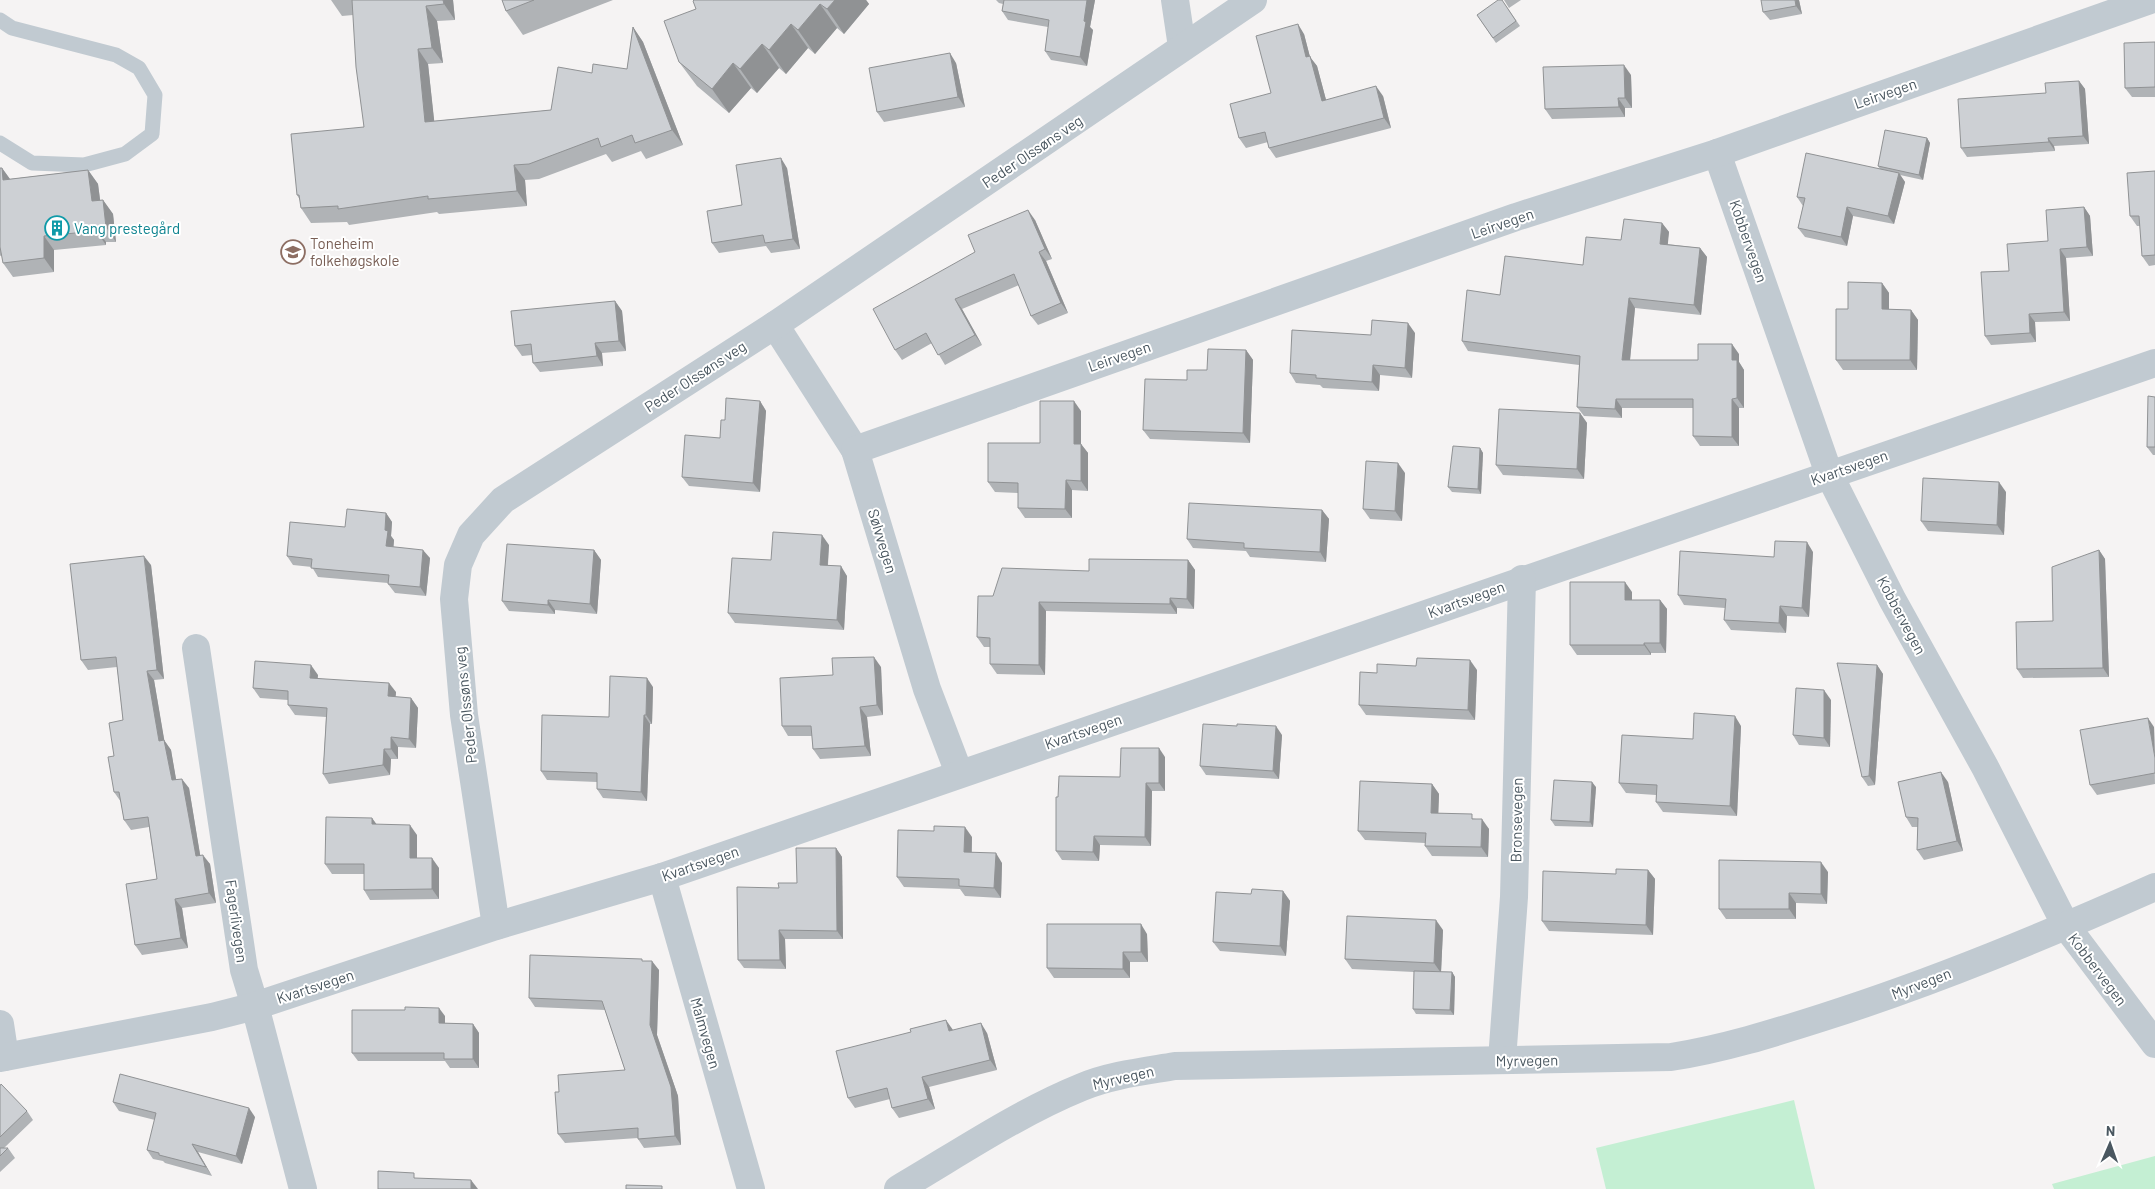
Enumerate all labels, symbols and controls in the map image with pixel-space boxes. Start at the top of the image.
street label: Leirvegen [1851,74,1919,112]
street label: Peder Olssøns veg [978,111,1086,191]
street label: Kobbervegen [1726,197,1772,285]
street label: Leirvegen [1468,204,1536,242]
building icon: Vang prestegård [44,215,70,241]
place label: Vang prestegård [74,219,180,237]
place label: Toneheim folkehøgskole [310,234,399,269]
school or university icon: Toneheim folkehøgskole [280,239,306,265]
street label: Peder Olssøns veg [641,336,749,416]
street label: Leirvegen [1085,337,1153,375]
street label: Kvartsvegen [1808,445,1890,489]
street label: Sølvvegen [865,507,901,575]
street label: Kobbervegen [1874,573,1930,657]
street label: Kvartsvegen [1425,577,1507,621]
street label: Peder Olssøns veg [450,646,480,764]
street label: Kvartsvegen [1042,709,1124,753]
street label: Bronsevegen [1506,777,1526,863]
street label: Kvartsvegen [659,841,741,885]
street label: Fagerlivegen [222,878,252,964]
street label: Kobbervegen [2065,929,2131,1009]
street label: Myrvegen [1889,963,1953,1003]
street label: Kvartsvegen [274,965,356,1007]
street label: Malmvegen [687,995,725,1071]
street label: Myrvegen [1496,1050,1558,1070]
street label: Myrvegen [1091,1061,1155,1093]
north arrow [2085,1119,2135,1169]
text: N [2106,1122,2115,1139]

